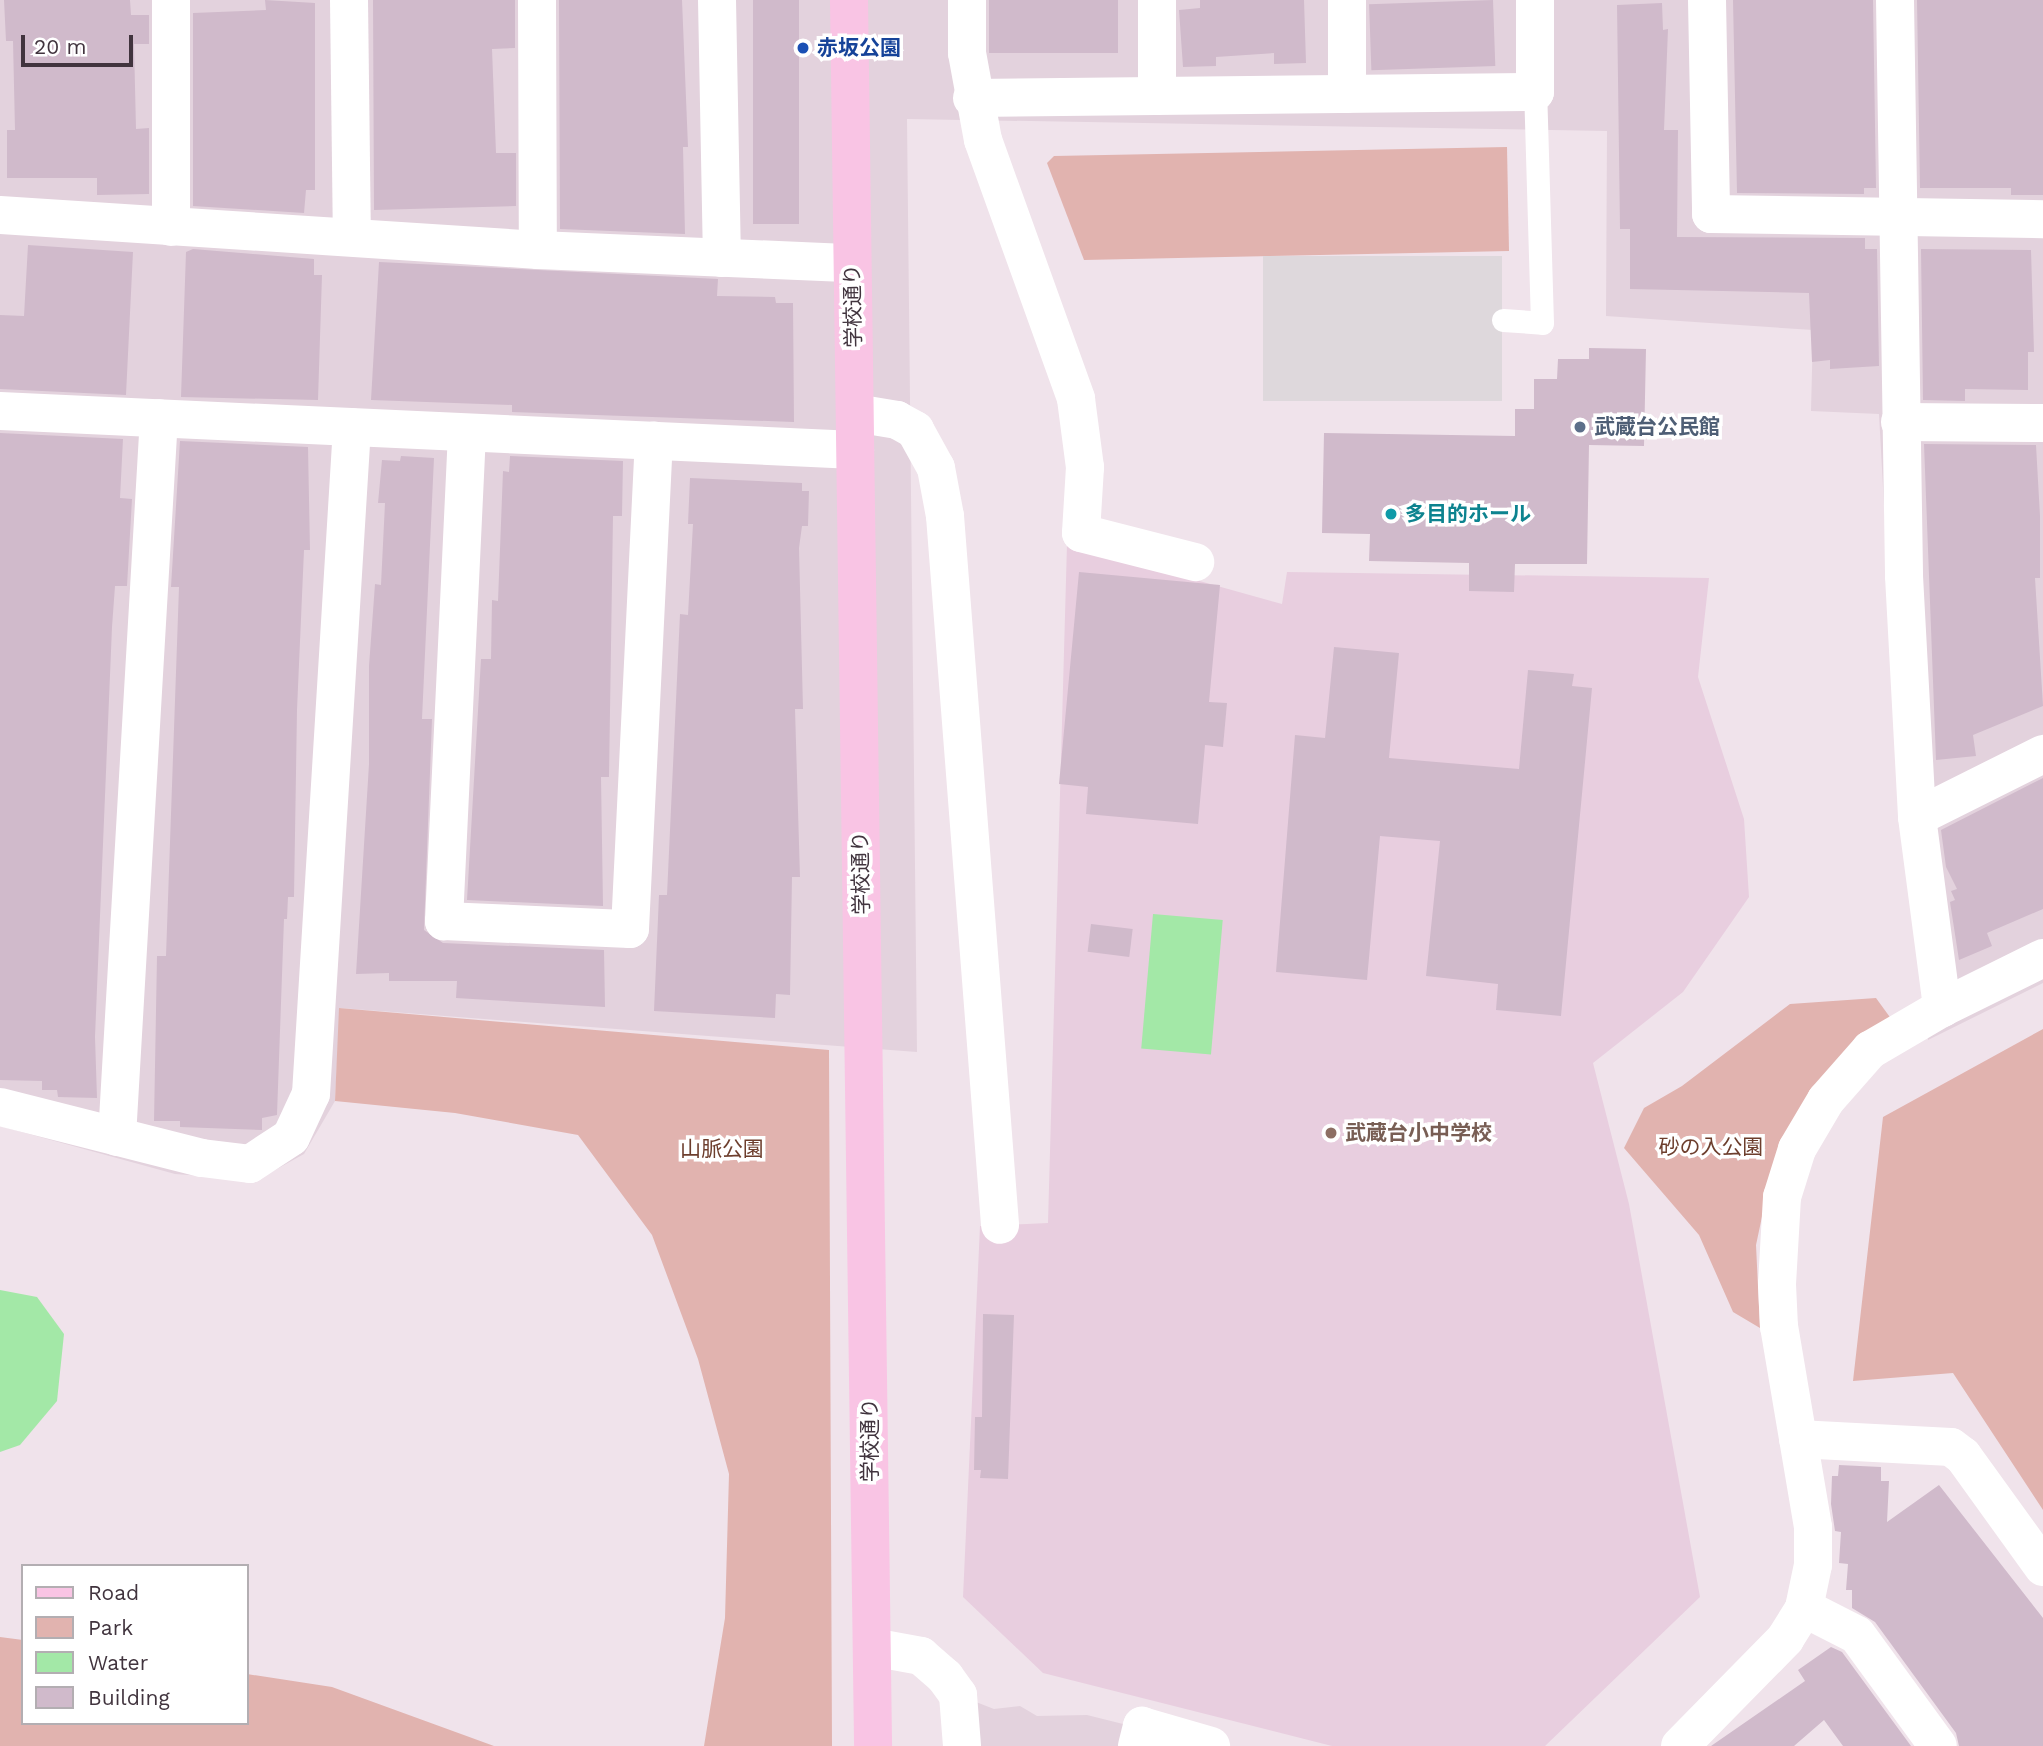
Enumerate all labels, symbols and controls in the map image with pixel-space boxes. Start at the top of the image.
scale bar [24,21,136,65]
text: 20 m [34,34,86,59]
place label: 赤坂公園 [817,35,901,61]
marker: 赤坂公園 [795,40,811,56]
street label: 学校通り [840,264,866,348]
place label: 武蔵台公民館 [1594,414,1720,440]
marker: 武蔵台公民館 [1572,419,1588,435]
place label: 多目的ホール [1405,501,1531,527]
marker: 多目的ホール [1383,506,1399,522]
street label: 学校通り [848,831,874,915]
place label: 武蔵台小中学校 [1345,1120,1492,1146]
marker: 武蔵台小中学校 [1323,1125,1339,1141]
park label: 砂の入公園 [1659,1134,1763,1160]
park label: 山脈公園 [680,1136,764,1162]
street label: 学校通り [857,1398,883,1482]
legend [21,1564,248,1725]
text: Road [88,1580,139,1605]
text: Park [88,1615,133,1640]
text: Water [88,1650,148,1675]
text: Building [88,1685,170,1710]

